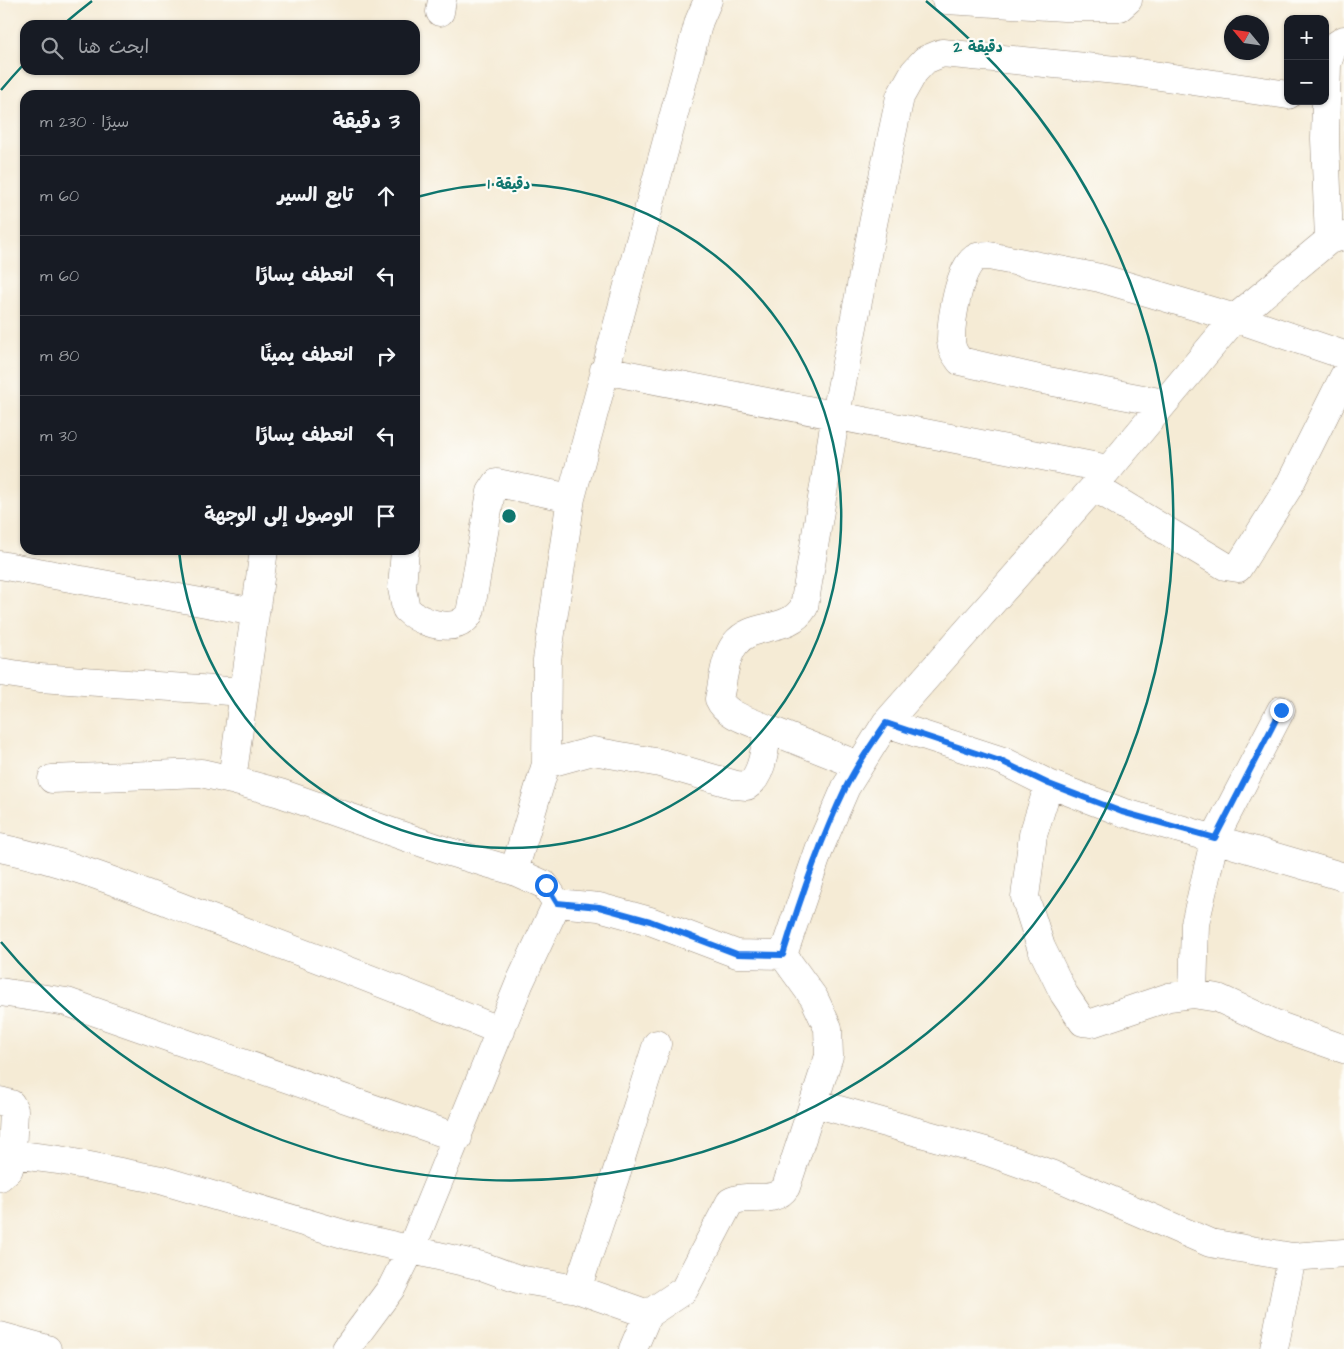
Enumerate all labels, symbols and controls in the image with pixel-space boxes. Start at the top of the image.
north arrow [1224,15,1269,60]
map controls [1284,15,1329,105]
button: + [1284,15,1329,60]
search box [20,20,420,75]
icon: search [38,34,66,62]
text: ابحث هنا [78,34,149,61]
text: 2 دقيقة [952,37,1003,58]
button: − [1284,60,1329,105]
text: 3 دقيقة [332,107,400,136]
text: سيرًا · 230 m [40,111,129,133]
text: 1 دقيقة [488,174,530,195]
text: تابع السير [278,182,353,209]
icon: ahead [372,182,400,210]
text: 60 m [40,185,79,207]
text: انعطف يسارًا [256,262,353,289]
icon: left [372,262,400,290]
text: 60 m [40,265,79,287]
text: انعطف يمينًا [261,342,353,369]
icon: right [372,342,400,370]
text: 80 m [40,345,79,367]
text: انعطف يسارًا [256,422,353,449]
icon: left [372,422,400,450]
text: 30 m [40,425,77,447]
text: الوصول إلى الوجهة [204,502,353,529]
icon: arrive [372,502,400,530]
centre of rings [500,507,518,525]
route end [1270,699,1293,722]
route start [535,874,558,897]

